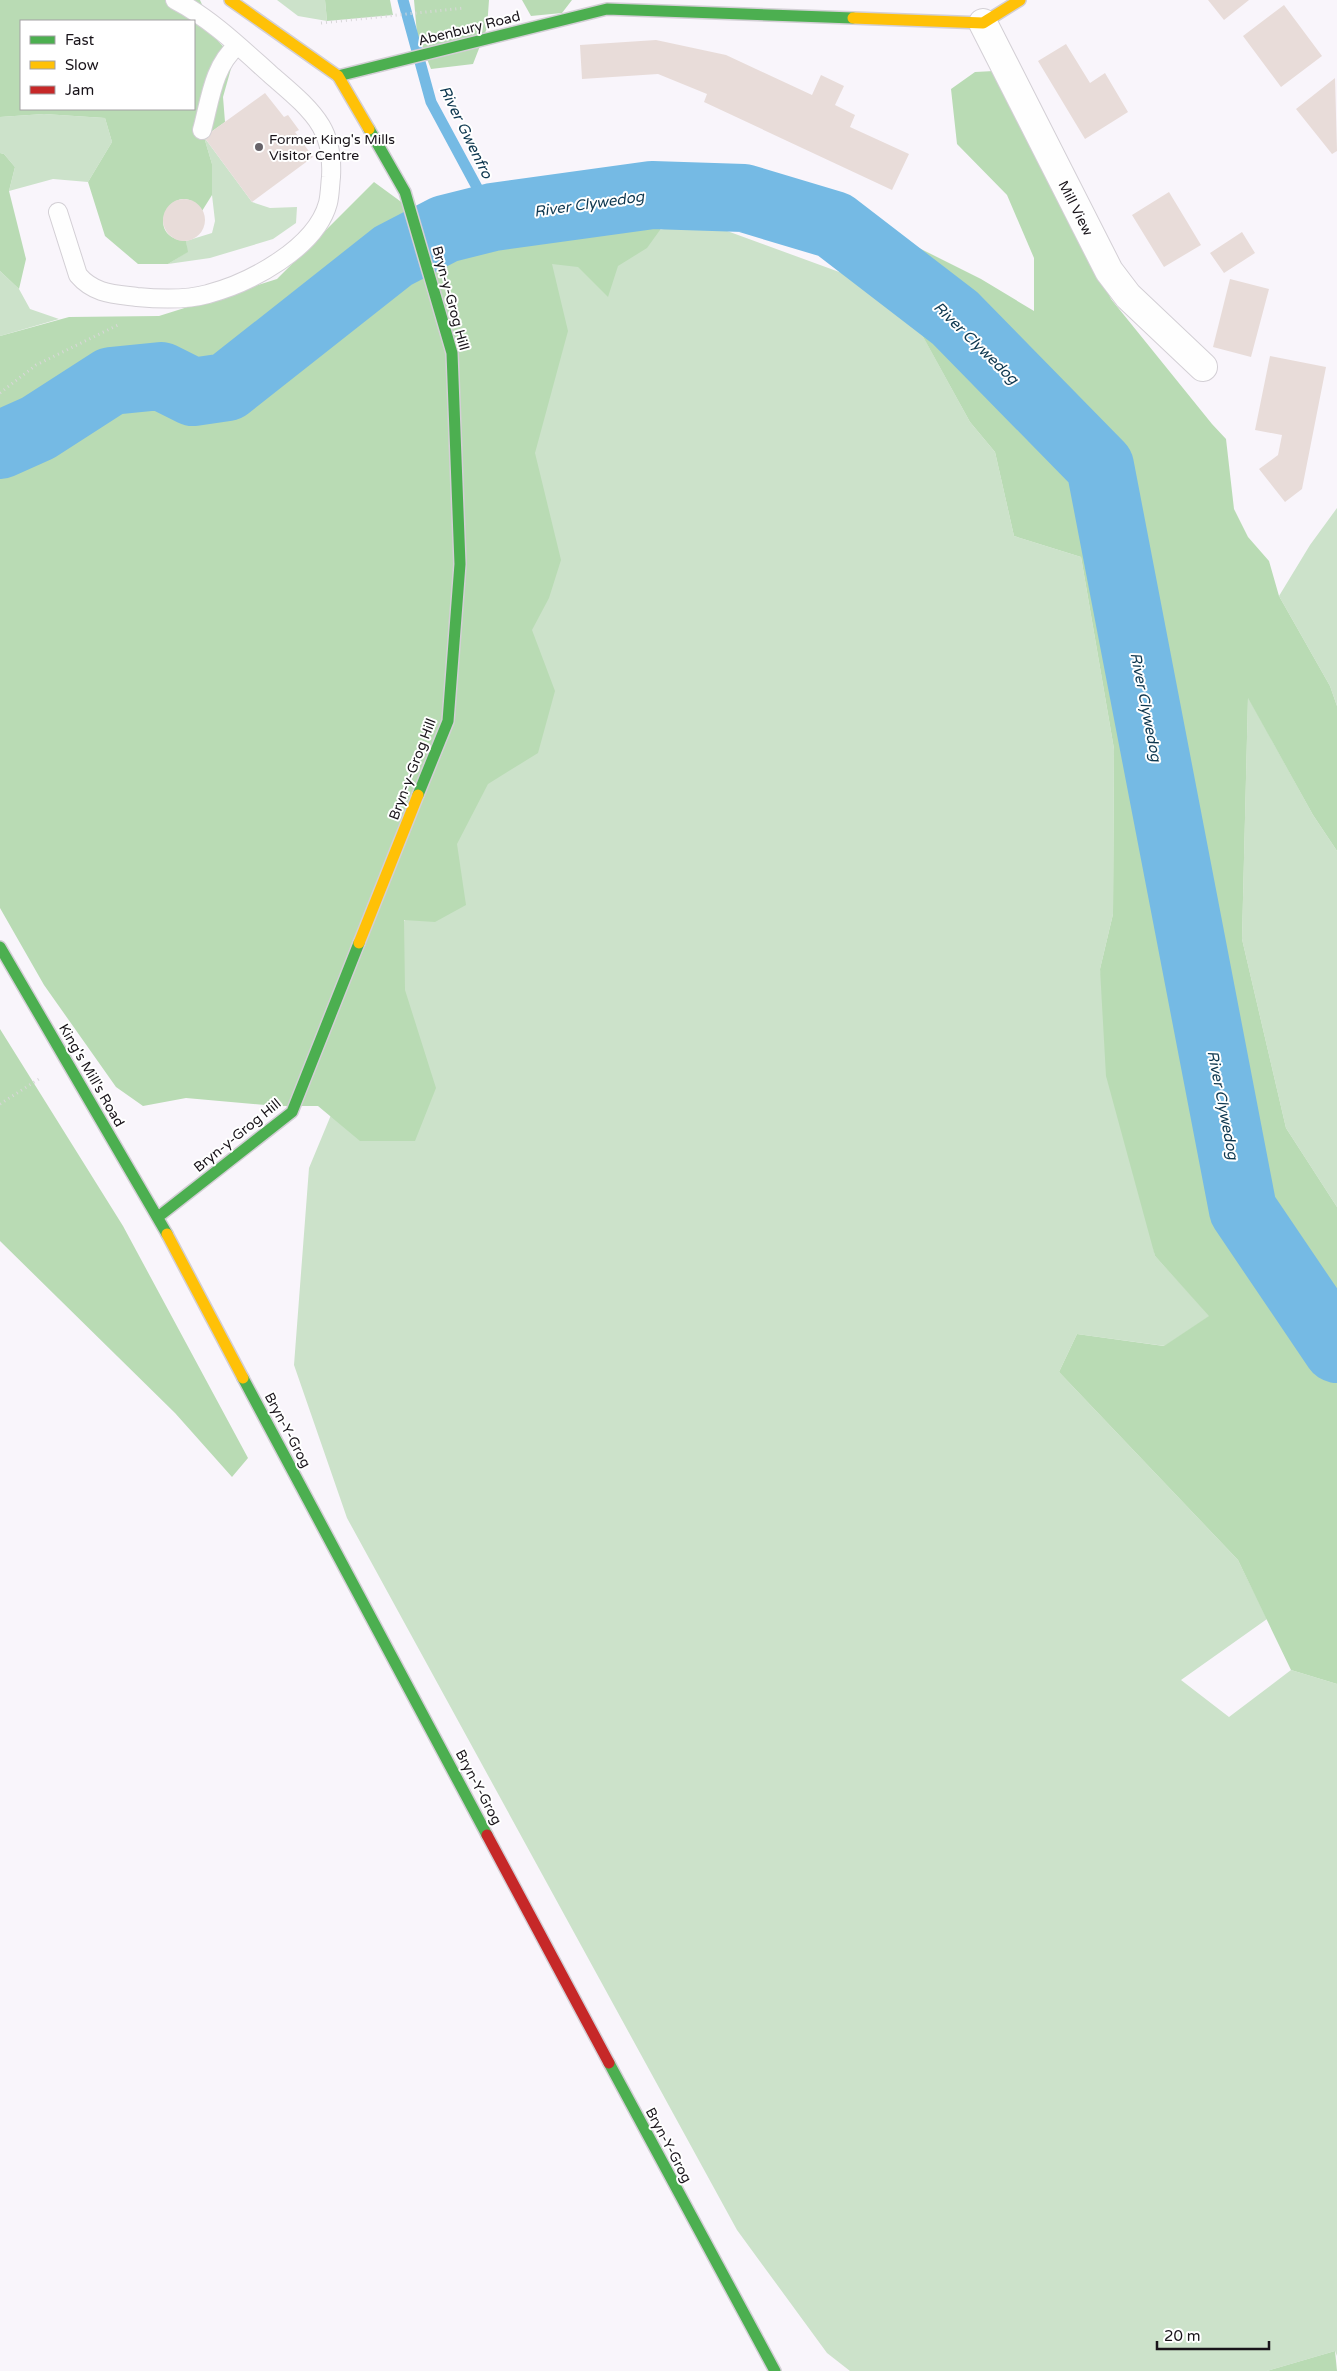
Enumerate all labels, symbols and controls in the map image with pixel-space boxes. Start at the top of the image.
street label: Abenbury Road [416,8,522,49]
legend [20,20,195,110]
text: Fast [65,31,95,49]
text: Slow [65,56,99,74]
text: Jam [65,81,94,99]
water label: River Gwenfro [436,83,497,182]
place label: Former King's Mills Visitor Centre [269,131,395,164]
marker: Former King's Mills Visitor Centre [253,141,265,153]
street label: Mill View [1054,178,1097,239]
water label: River Clywedog [533,187,647,221]
street label: Bryn-y-Grog Hill [428,244,473,352]
water label: River Clywedog [930,298,1023,389]
water label: River Clywedog [1127,651,1166,765]
street label: Bryn-y-Grog Hill [385,716,440,822]
street label: King's Mill's Road [55,1021,128,1130]
water label: River Clywedog [1204,1049,1243,1163]
street label: Bryn-y-Grog Hill [190,1095,284,1176]
street label: Bryn-Y-Grog [261,1390,314,1471]
street label: Bryn-Y-Grog [452,1747,505,1828]
street label: Bryn-Y-Grog [642,2105,695,2186]
scale bar [1157,2318,1270,2350]
text: 20 m [1164,2327,1201,2345]

